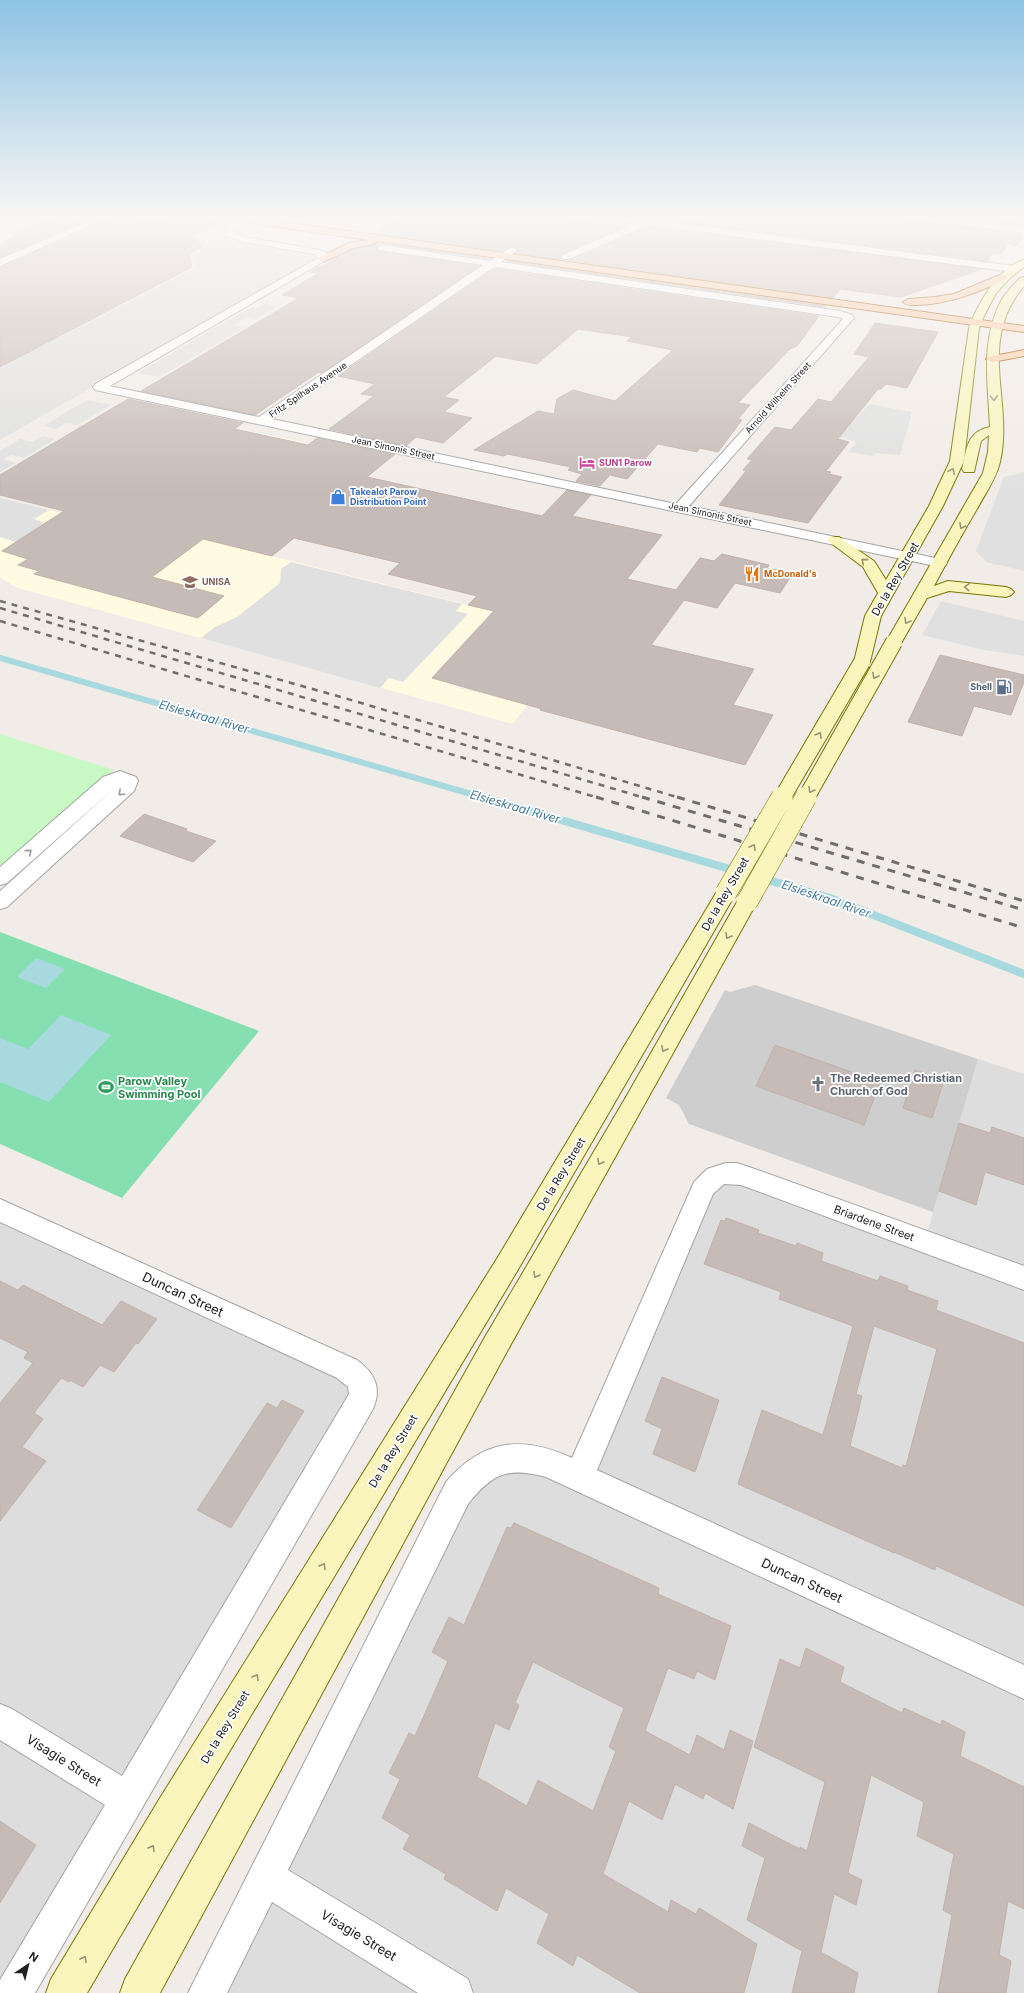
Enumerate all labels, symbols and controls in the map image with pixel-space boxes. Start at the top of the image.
street label: Fritz Spilhaus Avenue [267,359,349,420]
street label: Arnold Wilhelm Street [743,360,813,436]
one-way arrow [990,395,998,401]
street label: Jean Simonis Street [350,433,436,462]
hotel icon: SUN1 Parow [578,454,596,472]
place label: SUN1 Parow [599,457,652,468]
one-way arrow [947,467,955,475]
place label: Takealot Parow Distribution Point [350,486,427,507]
shop icon: Takealot Parow Distribution Point [329,488,347,506]
street label: Jean Simonis Street [667,499,753,528]
one-way arrow [959,521,966,529]
street label: De la Rey Street [868,539,922,618]
one-way arrow [862,559,869,566]
restaurant icon: McDonald's [743,565,761,583]
place label: McDonald's [764,568,817,579]
school or university icon: UNISA [181,573,199,591]
place label: UNISA [202,576,231,587]
one-way arrow [964,583,970,592]
one-way arrow [904,617,911,624]
one-way arrow [873,672,880,680]
fuel station icon: Shell [995,678,1013,696]
place label: Shell [970,681,992,692]
water label: Elsieskraal River [157,696,251,737]
one-way arrow [814,732,821,739]
one-way arrow [808,785,816,793]
water label: Elsieskraal River [468,786,562,827]
one-way arrow [118,788,126,796]
one-way arrow [748,844,755,851]
one-way arrow [24,849,32,857]
street label: De la Rey Street [698,854,752,933]
water label: Elsieskraal River [780,876,873,921]
one-way arrow [725,932,732,939]
one-way arrow [662,1045,669,1052]
place label: The Redeemed Christian Church of God [830,1071,962,1098]
place label: Parow Valley Swimming Pool [118,1074,201,1101]
church icon: The Redeemed Christian Church of God [809,1075,827,1093]
sports icon: Parow Valley Swimming Pool [97,1078,115,1096]
street label: De la Rey Street [534,1135,589,1213]
one-way arrow [598,1158,605,1165]
street label: Briardene Street [832,1202,916,1244]
street label: Duncan Street [140,1268,226,1320]
one-way arrow [533,1271,540,1278]
street label: De la Rey Street [366,1412,421,1490]
street label: Duncan Street [759,1554,845,1606]
one-way arrow [319,1563,326,1570]
one-way arrow [251,1674,258,1681]
street label: De la Rey Street [198,1688,253,1766]
street label: Visagie Street [24,1731,104,1789]
one-way arrow [147,1845,154,1852]
street label: Visagie Street [318,1906,400,1964]
north arrow [8,1945,48,1985]
text: N [26,1949,41,1965]
one-way arrow [80,1956,87,1963]

